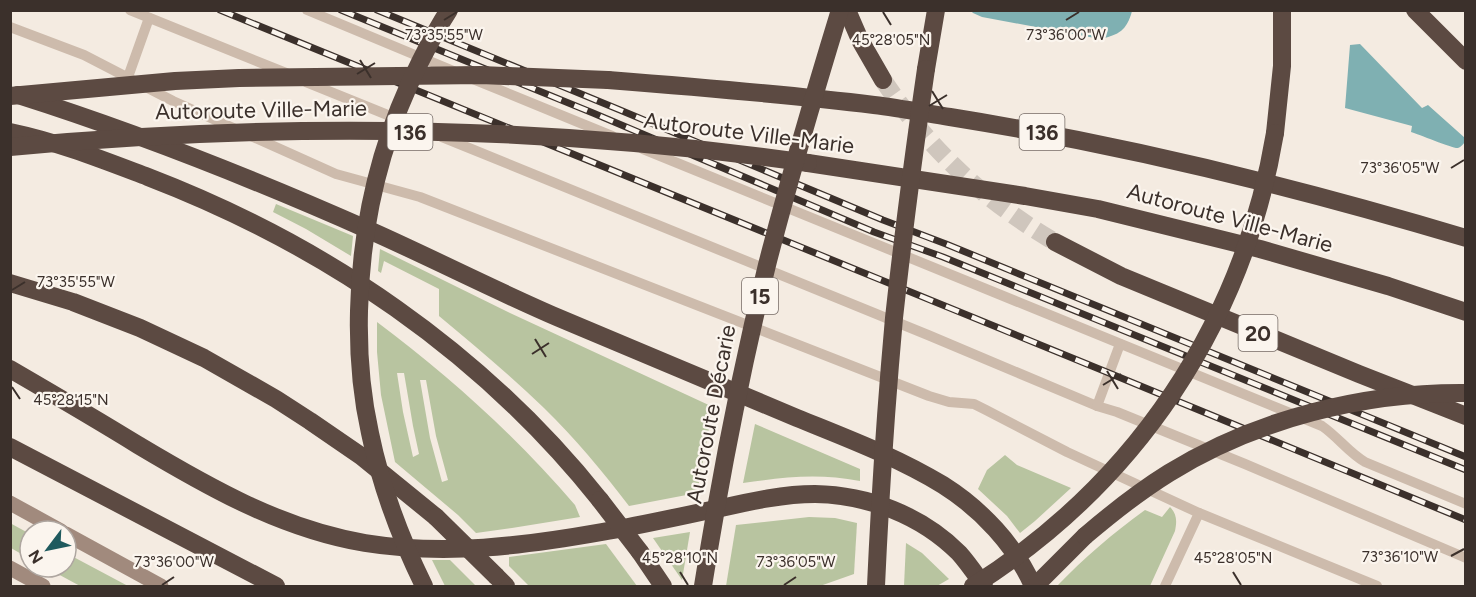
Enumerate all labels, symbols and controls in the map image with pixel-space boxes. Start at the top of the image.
text: 73°35'55"W [405,26,484,44]
text: 73°36'00"W [1026,26,1107,44]
text: 45°28'05"N [852,31,930,49]
street label: Autoroute Ville-Marie [155,95,367,125]
street label: Autoroute Ville-Marie [642,107,856,159]
road number: 136 [388,114,432,150]
road number: 136 [1020,114,1064,150]
text: 73°36'05"W [1361,159,1440,177]
street label: Autoroute Ville-Marie [1124,178,1336,258]
text: 73°35'55"W [37,273,116,291]
road number: 15 [742,278,778,314]
road number: 20 [1238,315,1278,351]
street label: Autoroute Décarie [680,322,742,506]
text: 45°28'15"N [33,391,109,409]
north arrow [18,519,78,579]
text: N [24,546,47,567]
text: 73°36'10"W [1362,548,1439,566]
text: 45°28'10"N [642,549,718,567]
text: 45°28'05"N [1194,549,1272,567]
text: 73°36'00"W [134,553,215,571]
text: 73°36'05"W [757,553,836,571]

